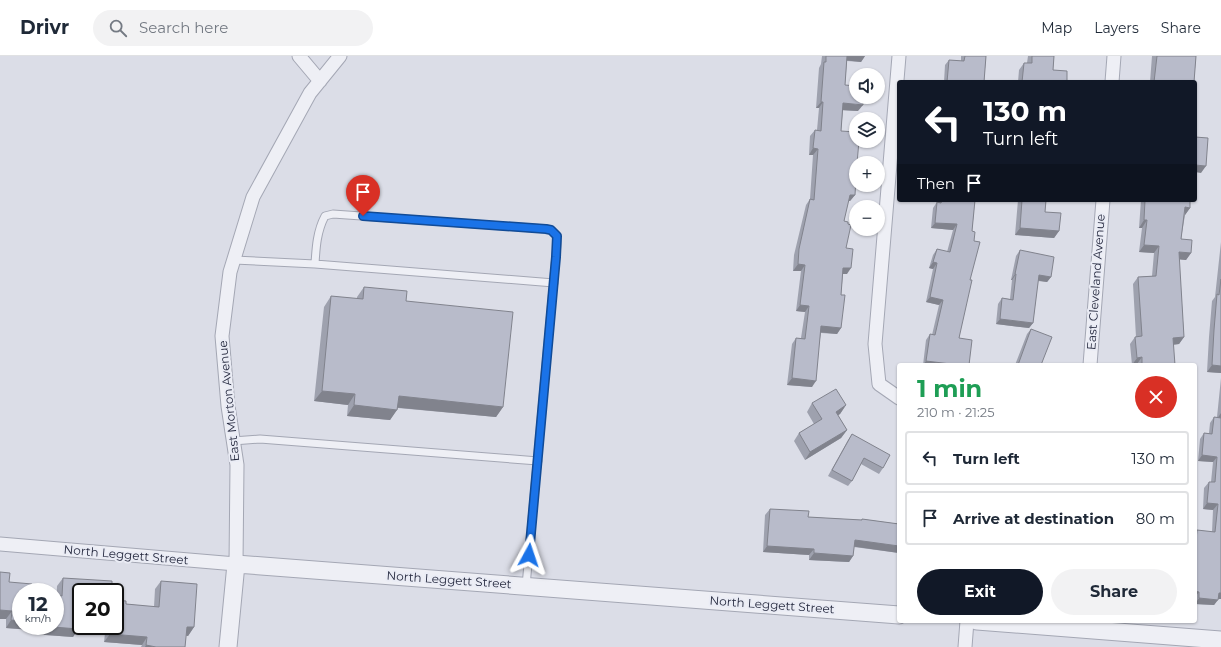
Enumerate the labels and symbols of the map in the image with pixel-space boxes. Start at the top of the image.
pin [346,175,380,216]
street label: East Cleveland Avenue [1083,213,1108,350]
street label: East Morton Avenue [215,340,242,462]
position arrow [508,534,550,576]
street label: North Leggett Street [63,542,189,567]
street label: North Leggett Street [386,568,512,591]
speed limit sign: 20 [72,583,124,635]
street label: North Leggett Street [709,593,835,616]

